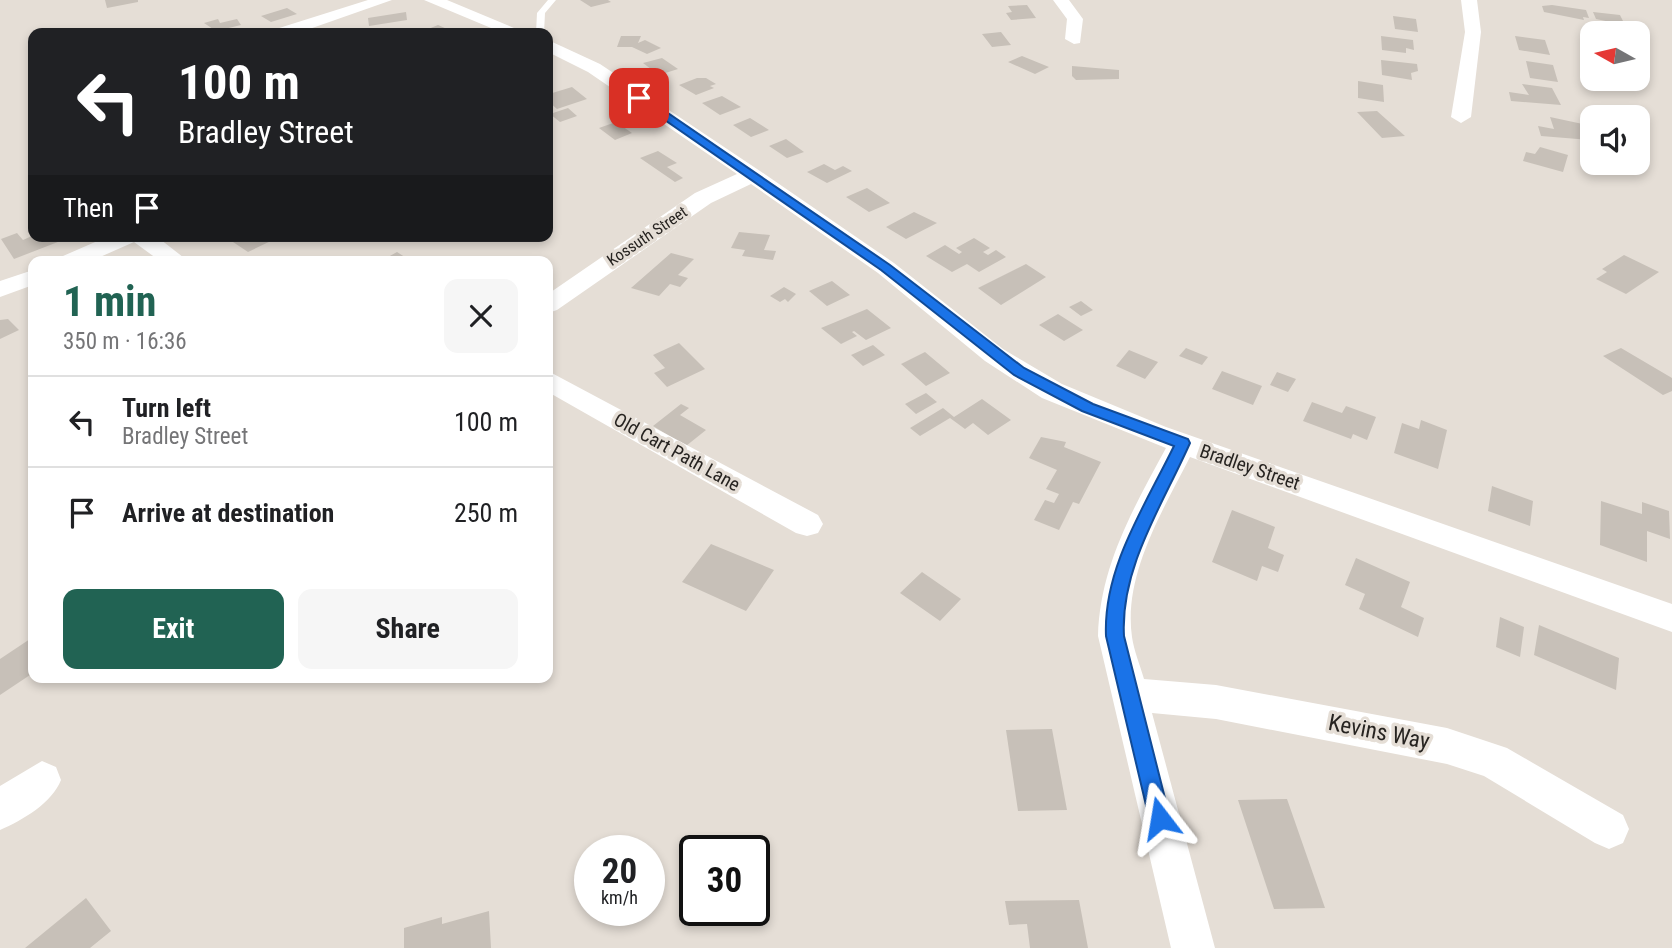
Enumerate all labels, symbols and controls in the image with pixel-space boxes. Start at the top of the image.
north arrow [1580,21,1650,91]
map controls [1580,21,1650,175]
text: 100 m [178,54,300,111]
icon: left [63,56,154,147]
pin [609,68,669,128]
icon: arrive [620,79,658,117]
button: sound [1580,105,1650,175]
text: Bradley Street [178,113,354,151]
icon: arrive [128,189,166,227]
text: Then [63,193,114,223]
street label: Kossuth Street [603,202,691,270]
text: 1 min [63,277,156,326]
button: close [444,279,518,353]
text: 350 m · 16:36 [63,328,187,355]
text: Turn left [122,393,211,423]
icon: left [63,403,101,441]
text: 100 m [454,407,518,437]
street label: Old Cart Path Lane [610,408,744,496]
text: Bradley Street [122,423,248,450]
street label: Bradley Street [1197,439,1303,495]
icon: arrive [63,494,101,532]
text: Arrive at destination [122,498,334,528]
text: 250 m [454,498,518,528]
button: Exit [63,589,284,669]
button: Share [298,589,518,669]
street label: Kevins Way [1326,709,1432,755]
position arrow [1123,781,1197,855]
speed limit sign: 30 [679,835,770,926]
text: 20 [602,851,637,892]
text: km/h [601,887,638,908]

